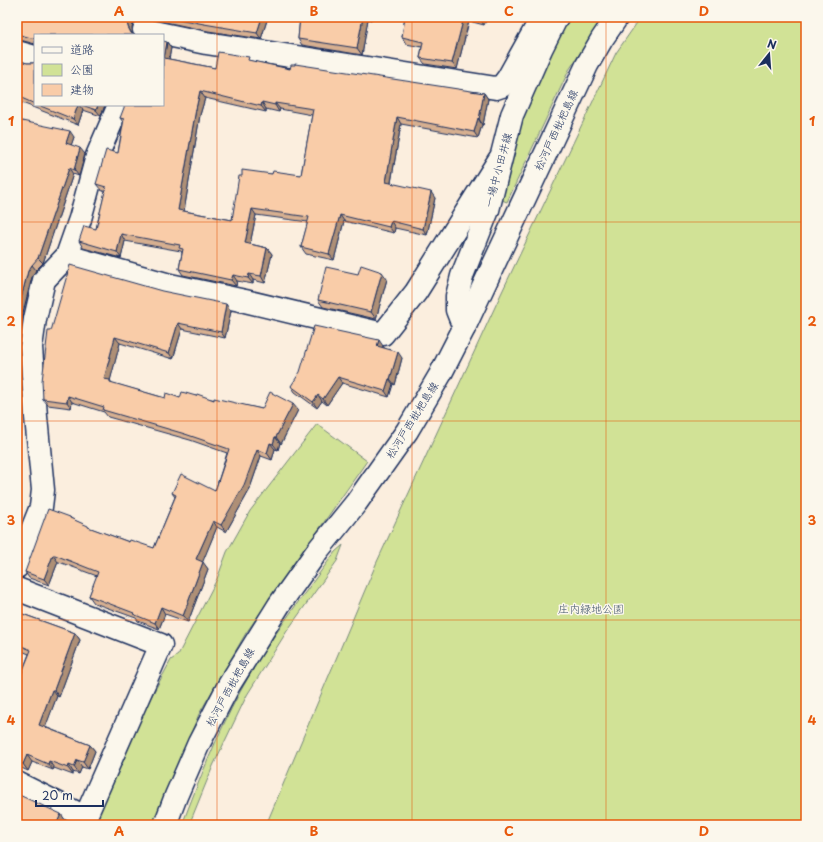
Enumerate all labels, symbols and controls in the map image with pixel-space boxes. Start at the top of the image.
text: A [114,1,124,20]
text: B [310,1,319,20]
text: C [504,1,514,20]
text: D [699,1,709,20]
legend [34,34,164,106]
north arrow [749,34,789,74]
text: N [765,35,779,53]
text: 道路 [70,40,94,58]
text: 公園 [70,60,94,78]
text: 建物 [70,80,94,98]
street label: 松河戸西枇杷島線 [529,86,582,173]
text: 1 [8,111,14,130]
text: 1 [809,111,815,130]
street label: 一場中小田井線 [479,130,516,209]
text: 2 [6,311,16,330]
text: 2 [807,311,817,330]
street label: 松河戸西枇杷島線 [381,378,442,462]
text: 3 [7,510,16,529]
text: 3 [808,510,817,529]
park label: 庄内緑地公園 [558,600,624,617]
street label: 松河戸西枇杷島線 [201,644,258,729]
text: 4 [7,710,16,729]
text: 4 [808,710,817,729]
scale bar [36,782,103,808]
text: 20 m [42,786,73,804]
text: A [114,821,124,840]
text: B [310,821,319,840]
text: C [504,821,514,840]
text: D [699,821,709,840]

